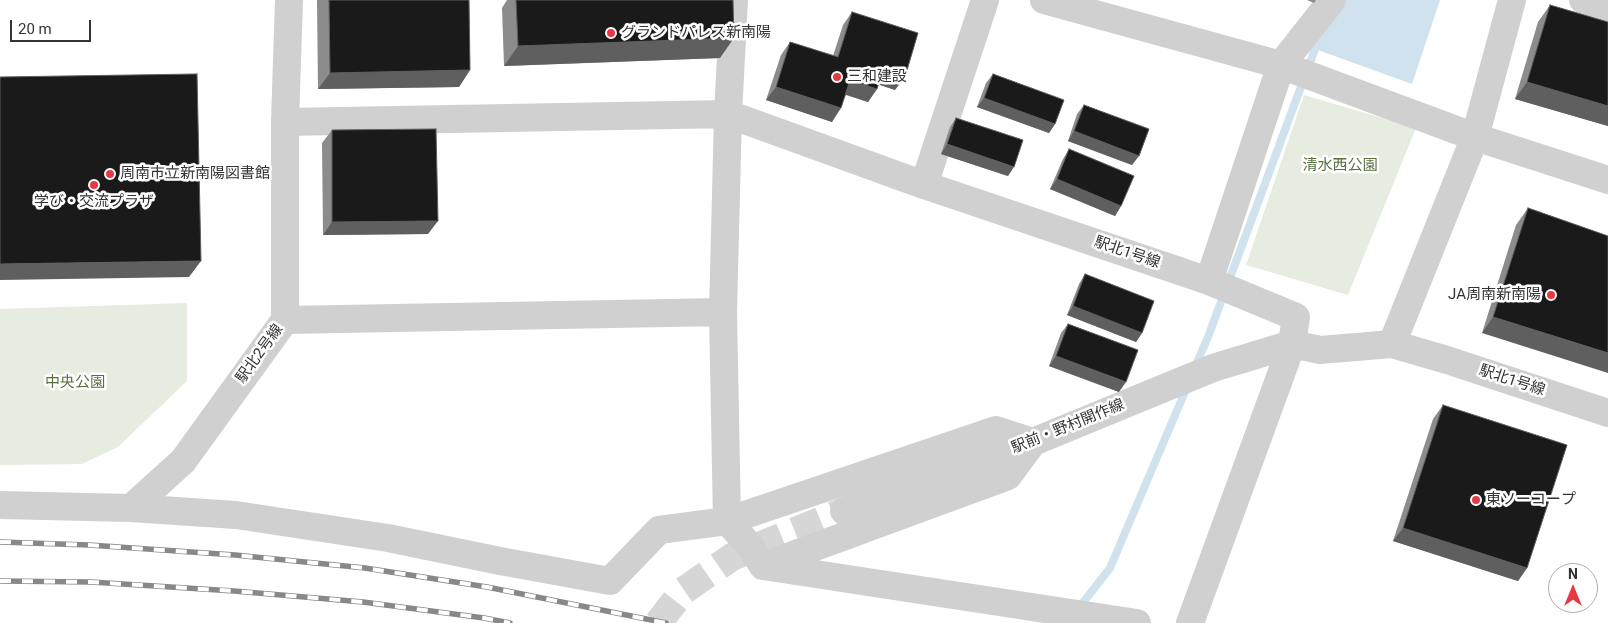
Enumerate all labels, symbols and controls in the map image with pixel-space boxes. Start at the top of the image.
scale bar [12,10,94,42]
text: 20 m [18,20,52,38]
place label: グランドパレス新南陽 [621,24,771,42]
marker: グランドパレス新南陽 [605,27,617,39]
place label: 三和建設 [847,68,907,86]
marker: 三和建設 [831,71,843,83]
park label: 清水西公園 [1303,157,1377,175]
place label: 周南市立新南陽図書館 [120,165,270,183]
marker: 周南市立新南陽図書館 [104,168,116,180]
marker: 学び・交流プラザ [88,179,100,191]
place label: 学び・交流プラザ [34,193,154,211]
street label: 駅北1号線 [1092,233,1162,273]
place label: JA周南新南陽 [1448,286,1541,304]
marker: JA周南新南陽 [1545,289,1557,301]
street label: 駅北2号線 [233,321,287,387]
street label: 駅北1号線 [1477,362,1547,400]
park label: 中央公園 [45,374,105,392]
street label: 駅前・野村開作線 [1009,396,1127,458]
place label: 東ソーコープ [1486,491,1576,509]
marker: 東ソーコープ [1470,494,1482,506]
north arrow [1548,563,1598,613]
text: N [1568,566,1578,582]

